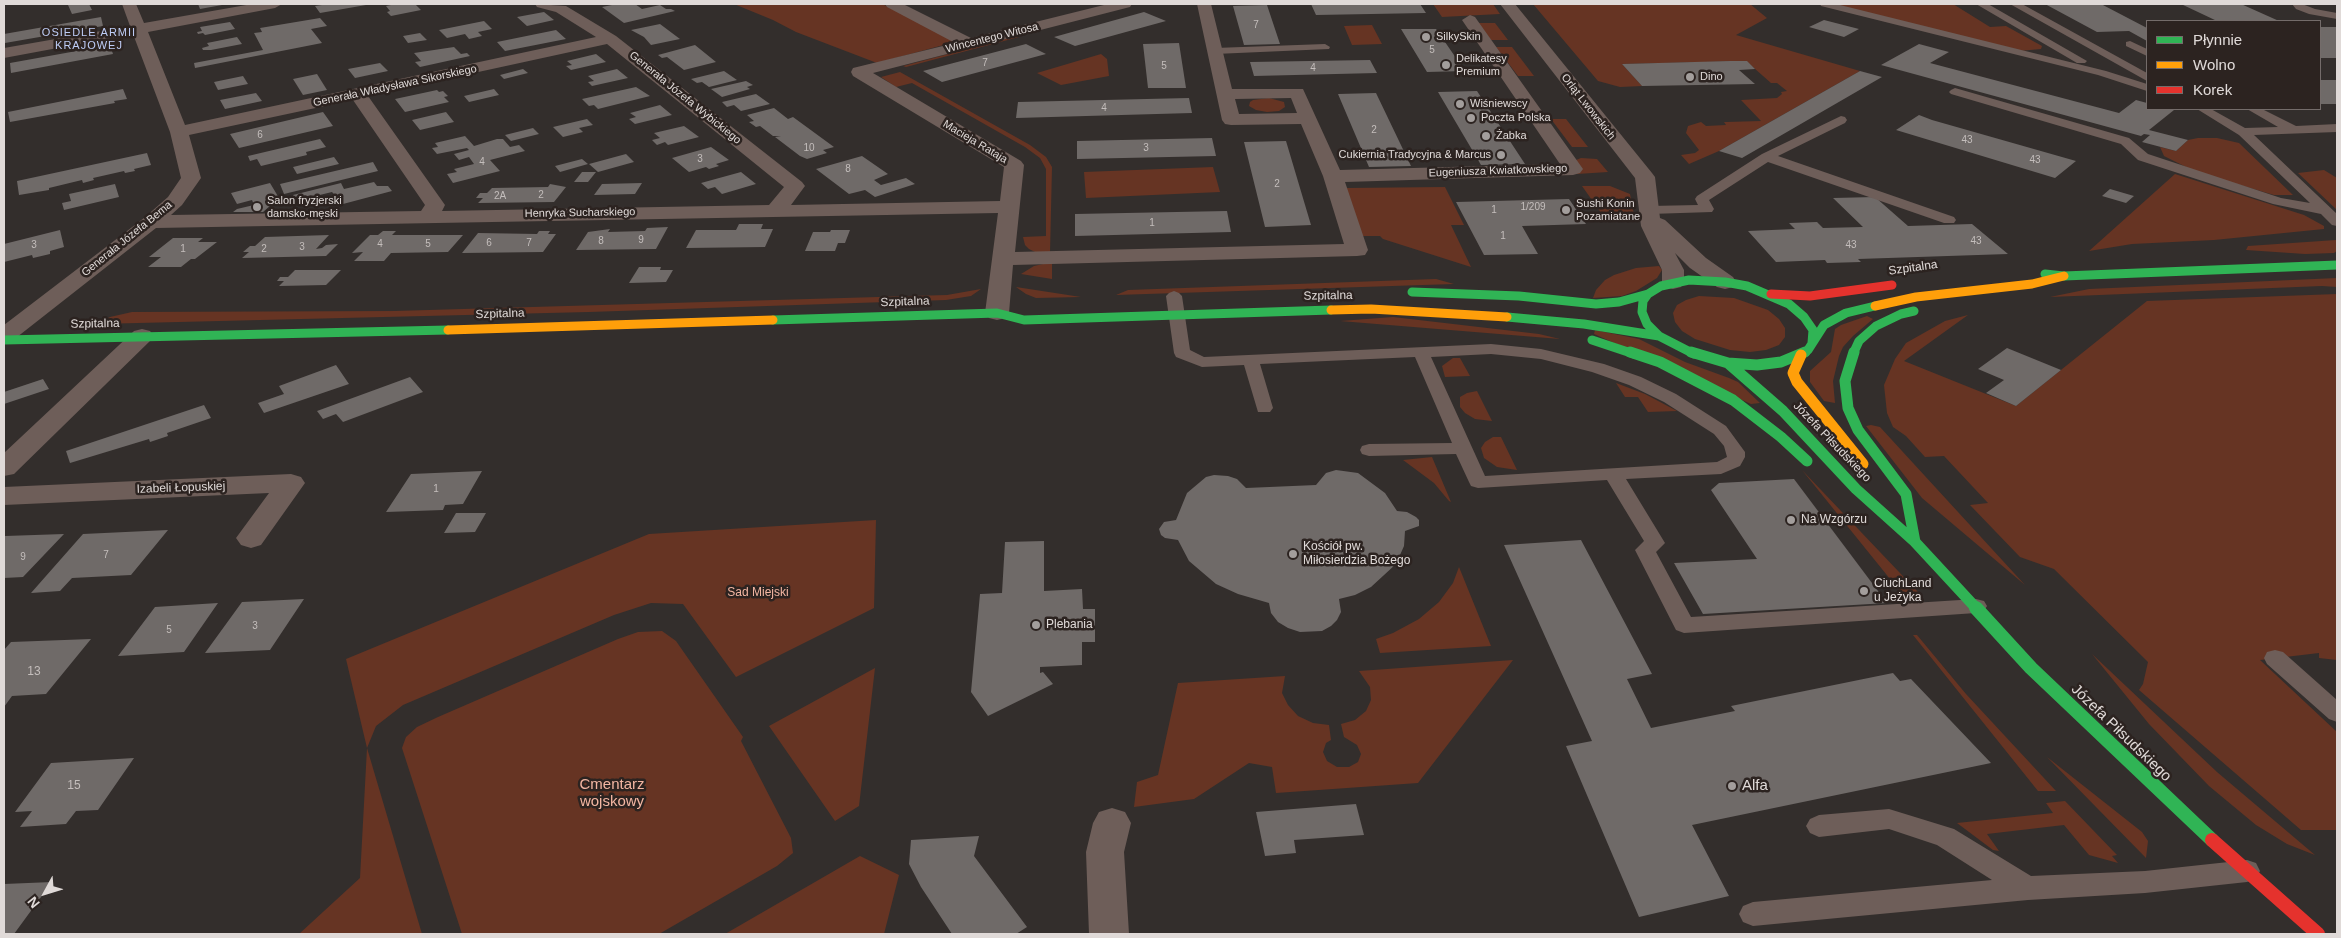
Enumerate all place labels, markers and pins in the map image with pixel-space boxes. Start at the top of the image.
place label: SilkySkin [1436,30,1481,44]
marker: SilkySkin [1420,31,1432,43]
place label: Delikatesy Premium [1456,52,1507,78]
marker: Delikatesy Premium [1440,59,1452,71]
place label: Dino [1700,70,1723,84]
marker: Dino [1684,71,1696,83]
place label: Wiśniewscy [1470,97,1527,111]
marker: Wiśniewscy [1454,98,1466,110]
place label: Poczta Polska [1481,111,1551,125]
marker: Poczta Polska [1465,112,1477,124]
place label: Żabka [1496,129,1527,143]
marker: Żabka [1480,130,1492,142]
place label: Cukiernia Tradycyjna & Marcus [1339,148,1491,162]
marker: Cukiernia Tradycyjna & Marcus [1495,149,1507,161]
place label: Salon fryzjerski damsko-męski [267,194,342,220]
place label: Sushi Konin Pozamiatane [1576,197,1640,223]
marker: Salon fryzjerski damsko-męski [251,201,263,213]
marker: Sushi Konin Pozamiatane [1560,204,1572,216]
place label: Na Wzgórzu [1801,513,1867,527]
marker: Na Wzgórzu [1785,514,1797,526]
place label: Kościół pw. Miłosierdzia Bożego [1303,540,1410,568]
marker: Kościół pw. Miłosierdzia Bożego [1287,548,1299,560]
place label: CiuchLand u Jeżyka [1874,577,1931,605]
marker: CiuchLand u Jeżyka [1858,585,1870,597]
place label: Plebania [1046,618,1093,632]
marker: Plebania [1030,619,1042,631]
place label: Alfa [1742,777,1768,795]
marker: Alfa [1726,780,1738,792]

